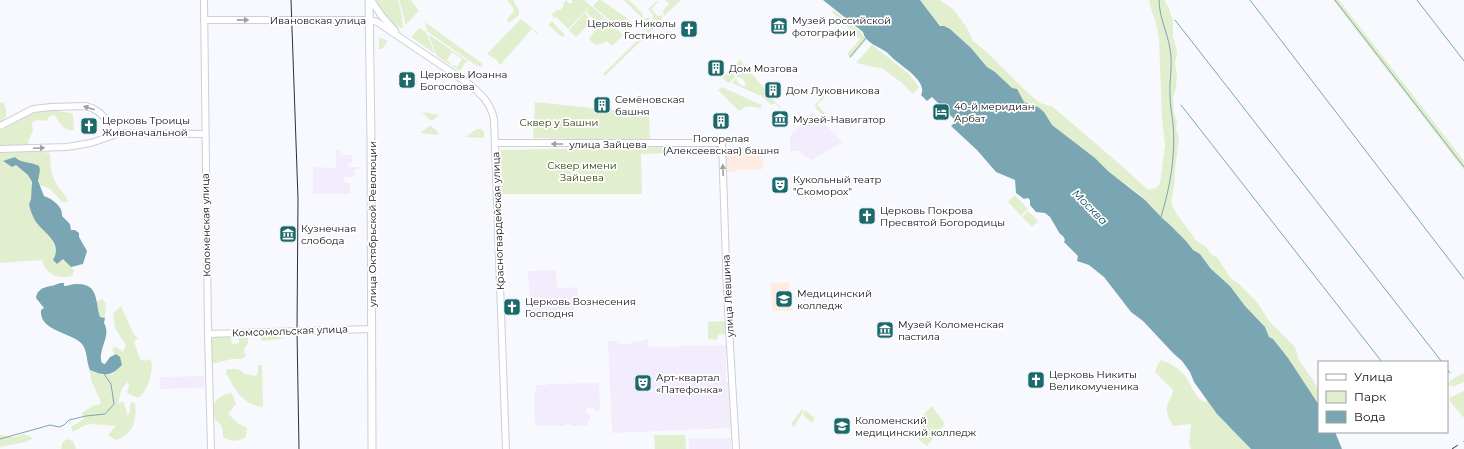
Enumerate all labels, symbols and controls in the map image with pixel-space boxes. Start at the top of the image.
street label: Ивановская улица [270,14,366,27]
place label: Музей российской фотографии [792,14,891,39]
museum icon: Музей российской фотографии [769,16,789,36]
one-way arrow [237,17,250,23]
place label: Церковь Николы Гостиного [587,17,676,42]
church icon: Церковь Николы Гостиного [679,19,699,39]
building icon: Дом Мозгова [706,58,726,78]
place label: Дом Мозгова [729,62,798,75]
place label: Церковь Иоанна Богослова [420,68,507,93]
church icon: Церковь Иоанна Богослова [397,70,417,90]
building icon: Дом Луковникова [763,80,783,100]
place label: Дом Луковникова [786,84,880,97]
place label: Семёновская башня [615,93,685,118]
building icon: Семёновская башня [592,95,612,115]
place label: 40-й меридиан Арбат [954,100,1034,125]
hotel icon: 40-й меридиан Арбат [931,102,951,122]
one-way arrow [83,105,95,111]
museum icon: Музей-Навигатор [770,109,790,129]
building icon: Погорелая (Алексеевская) башня [711,111,731,131]
place label: Музей-Навигатор [793,113,886,126]
place label: Церковь Троицы Живоначальной [102,114,190,139]
church icon: Церковь Троицы Живоначальной [79,116,99,136]
park label: Сквер у Башни [520,116,598,129]
place label: Погорелая (Алексеевская) башня [663,132,779,157]
street label: улица Зайцева [568,138,647,151]
street label: улица Октябрьской Революции [366,141,379,308]
one-way arrow [550,141,563,147]
one-way arrow [33,145,46,151]
street label: Красногвардейская улица [489,152,507,290]
park label: Сквер имени Зайцева [547,159,617,184]
one-way arrow [720,163,726,176]
street label: Коломенская улица [199,173,213,277]
place label: Кукольный театр "Скоморох" [793,173,881,198]
theatre icon: Кукольный театр "Скоморох" [770,175,790,195]
water label: Москва [1069,186,1111,228]
place label: Церковь Покрова Пресвятой Богородицы [880,204,1005,229]
church icon: Церковь Покрова Пресвятой Богородицы [857,206,877,226]
place label: Кузнечная слобода [301,222,356,247]
museum icon: Кузнечная слобода [278,224,298,244]
street label: улица Левшина [719,254,737,339]
place label: Медицинский колледж [797,287,872,312]
school or university icon: Медицинский колледж [774,289,794,309]
place label: Церковь Вознесения Господня [525,295,636,320]
church icon: Церковь Вознесения Господня [502,297,522,317]
place label: Музей Коломенская пастила [898,318,1004,343]
museum icon: Музей Коломенская пастила [875,320,895,340]
street label: Комсомольская улица [232,322,348,340]
legend [1318,361,1448,433]
place label: Церковь Никиты Великомученика [1049,368,1139,393]
text: Улица [1354,369,1393,384]
church icon: Церковь Никиты Великомученика [1026,370,1046,390]
place label: Арт-квартал «Патефонка» [656,371,723,396]
theatre icon: Арт-квартал «Патефонка» [633,373,653,393]
text: Парк [1354,389,1386,404]
text: Вода [1354,409,1385,424]
place label: Коломенский медицинский колледж [855,414,977,439]
school or university icon: Коломенский медицинский колледж [832,416,852,436]

